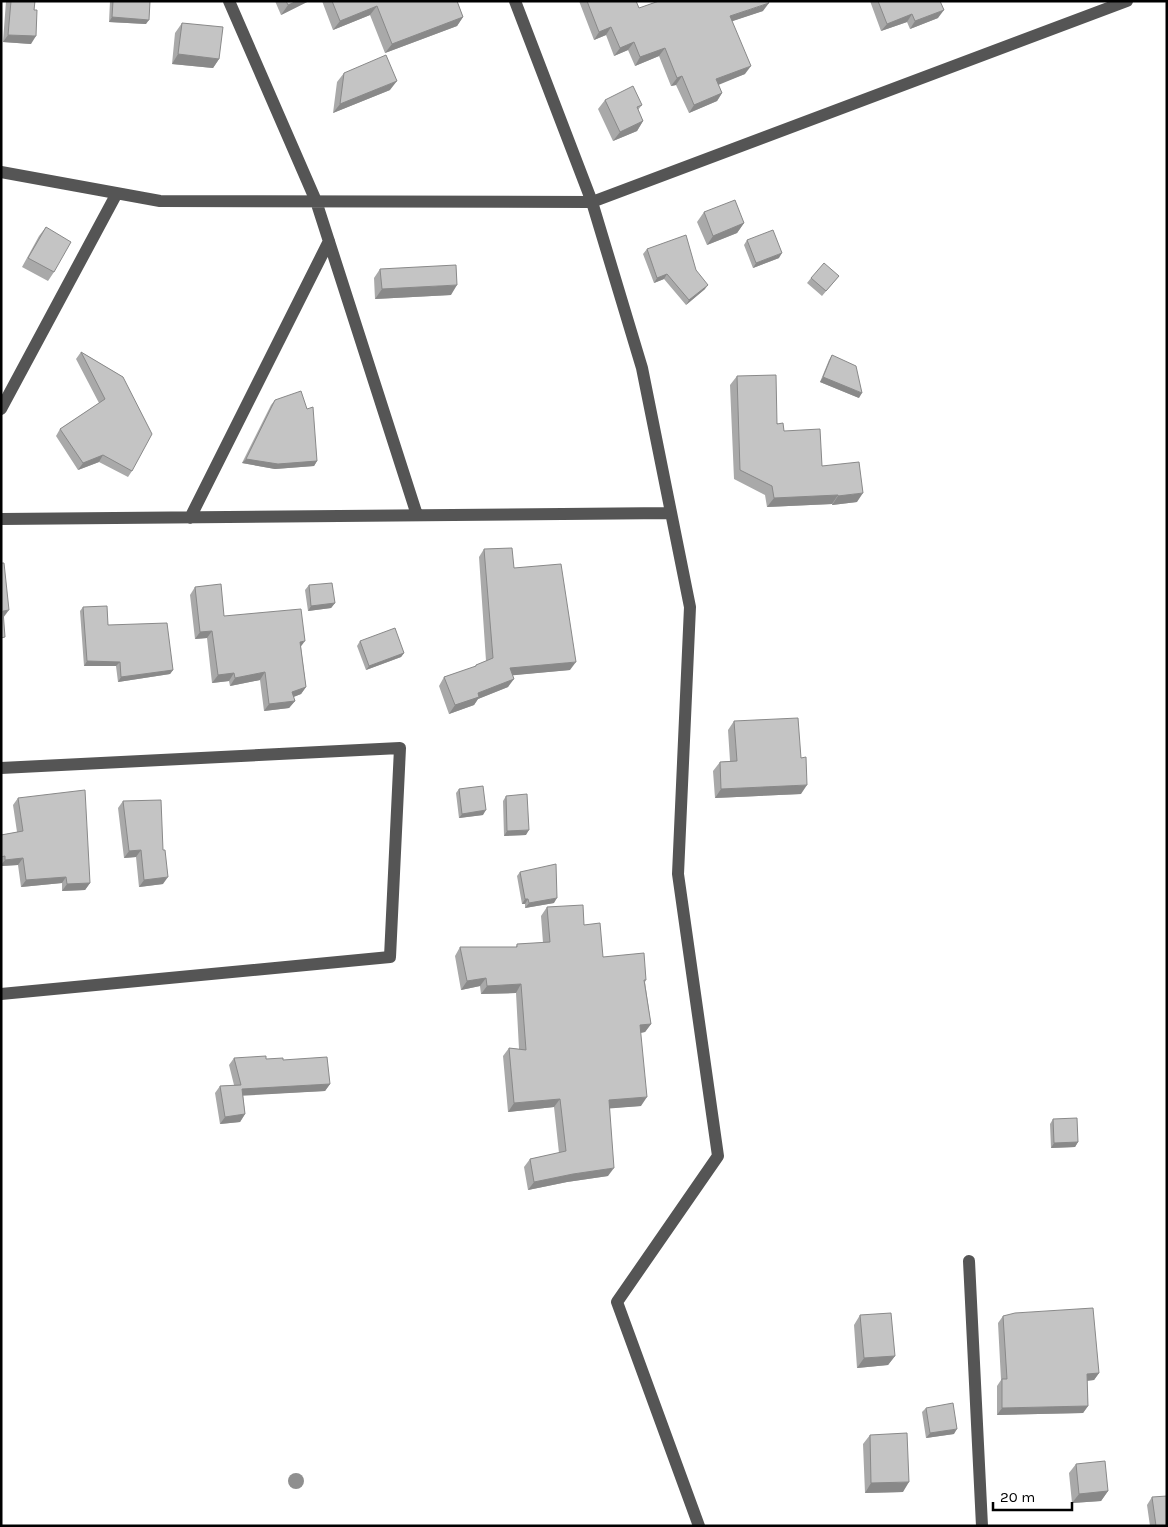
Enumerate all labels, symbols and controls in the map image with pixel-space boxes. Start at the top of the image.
scale bar [993,1480,1072,1512]
text: 20 m [1000,1488,1035,1506]

